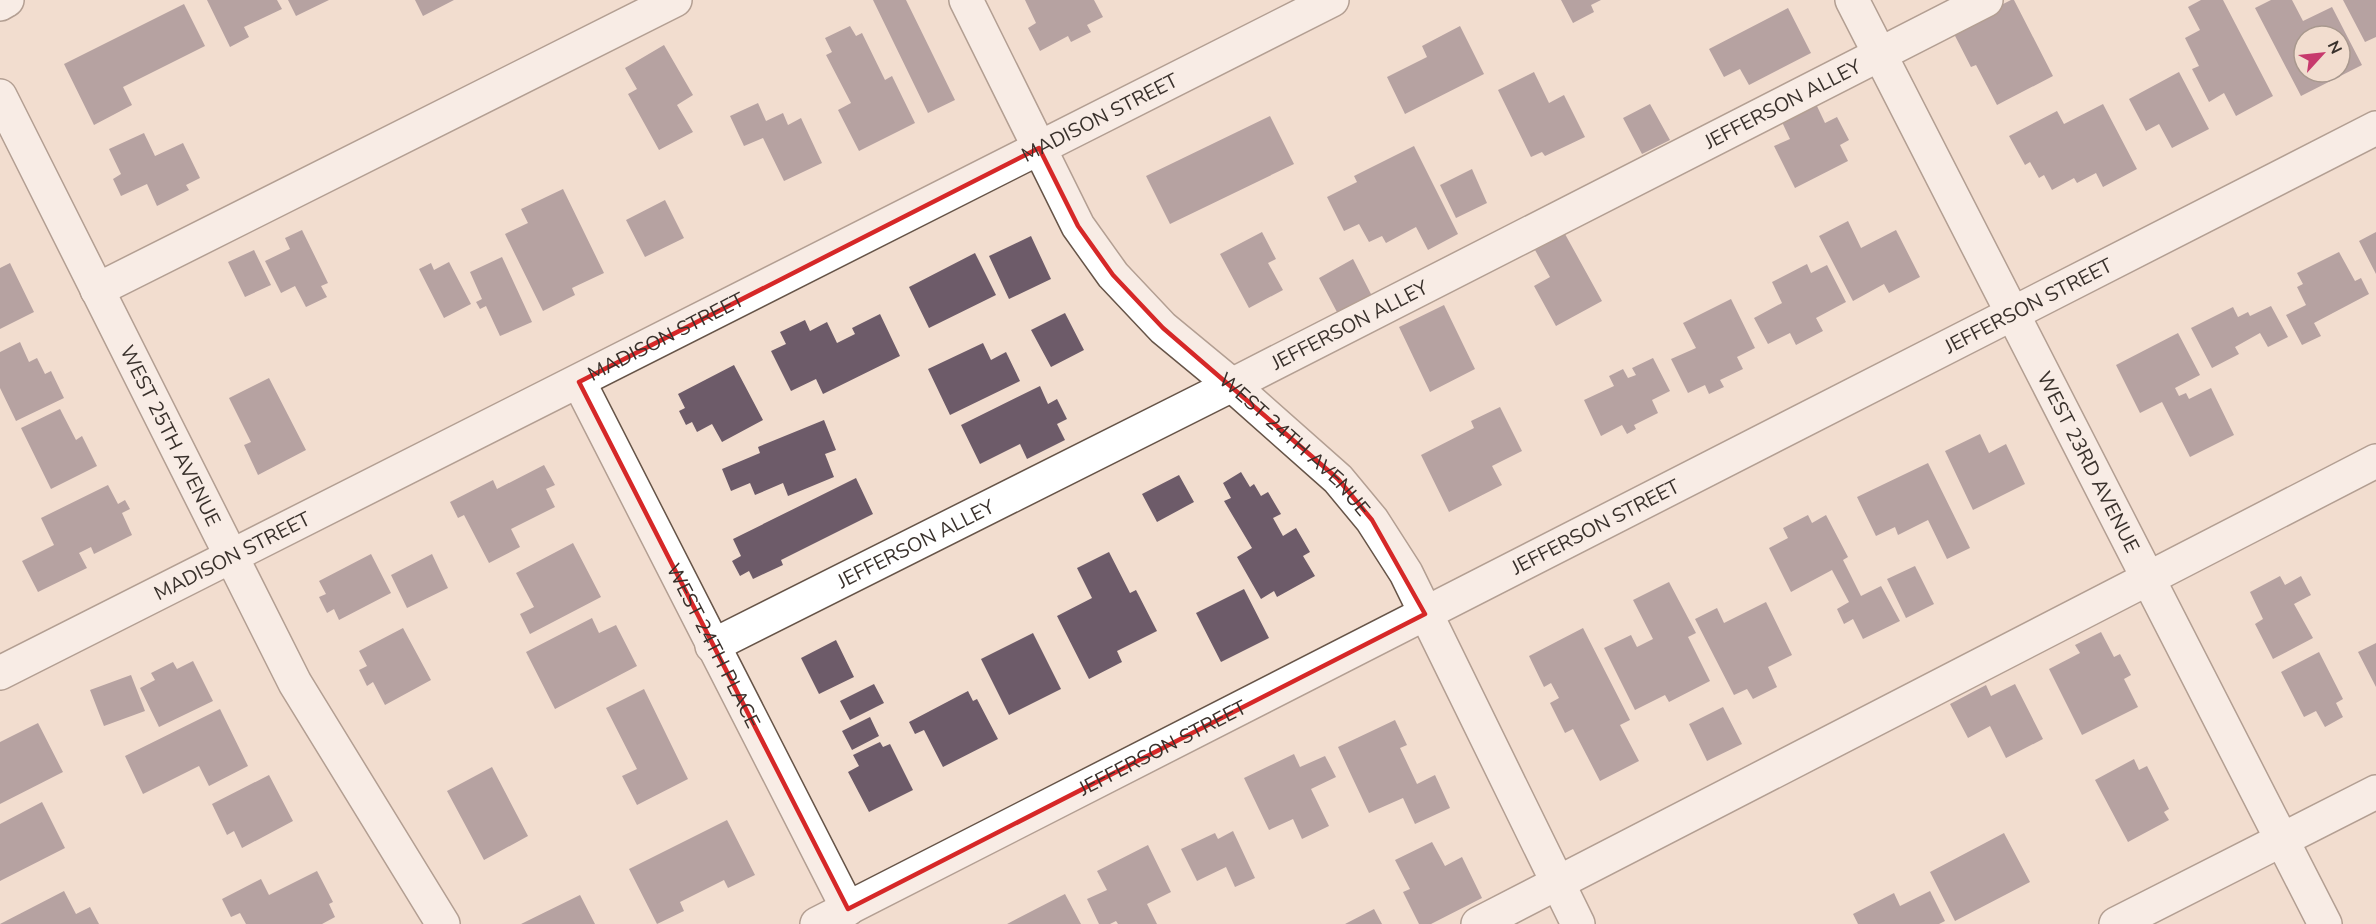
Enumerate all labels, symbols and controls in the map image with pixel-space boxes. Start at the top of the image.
north arrow [2292,24,2352,84]
text: N [2322,37,2347,58]
street label: JEFFERSON ALLEY [1699,52,1866,156]
street label: MADISON STREET [1017,67,1182,168]
street label: JEFFERSON STREET [1939,251,2117,360]
street label: JEFFERSON ALLEY [1266,273,1434,377]
street label: MADISON STREET [583,286,749,387]
street label: WEST 25TH AVENUE [114,341,227,531]
street label: WEST 24TH AVENUE [1213,366,1377,522]
street label: WEST 23RD AVENUE [2031,367,2146,557]
street label: JEFFERSON STREET [1506,472,1684,581]
street label: JEFFERSON ALLEY [832,492,1000,595]
street label: MADISON STREET [149,505,315,607]
street label: WEST 24TH PLACE [660,559,767,733]
street label: JEFFERSON STREET [1073,693,1251,802]

